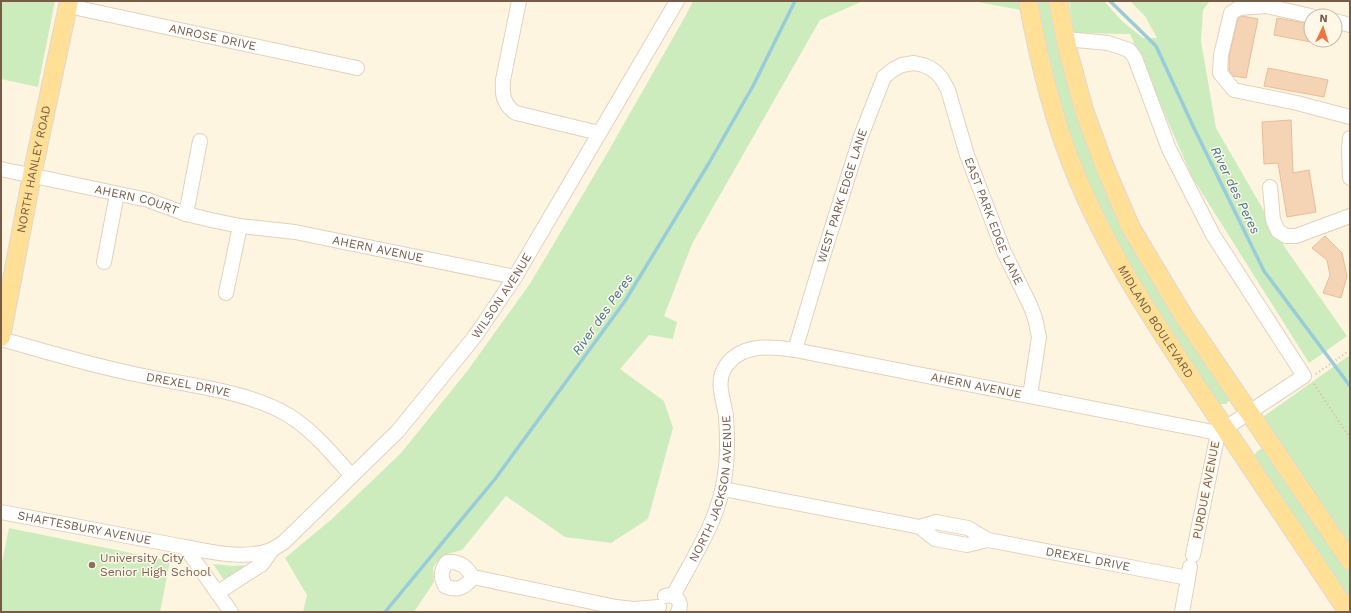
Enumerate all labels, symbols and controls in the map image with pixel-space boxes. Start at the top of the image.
north arrow [1303,8,1343,48]
text: N [1319,12,1328,25]
street label: ANROSE DRIVE [168,21,258,53]
street label: NORTH HANLEY ROAD [14,104,54,234]
street label: WEST PARK EDGE LANE [814,126,870,265]
water label: River des Peres [1208,144,1263,237]
street label: EAST PARK EDGE LANE [962,155,1026,288]
street label: AHERN COURT [93,182,180,218]
street label: AHERN AVENUE [331,233,425,265]
street label: WILSON AVENUE [469,250,535,341]
street label: MIDLAND BOULEVARD [1115,263,1197,381]
water label: River des Peres [569,271,636,358]
street label: DREXEL DRIVE [145,370,232,400]
street label: AHERN AVENUE [930,370,1023,401]
street label: NORTH JACKSON AVENUE [686,415,734,564]
street label: PURDUE AVENUE [1190,439,1222,540]
street label: SHAFTESBURY AVENUE [16,508,153,548]
street label: DREXEL DRIVE [1045,544,1132,574]
place label: University City Senior High School [100,551,211,579]
marker: University City Senior High School [87,560,97,570]

